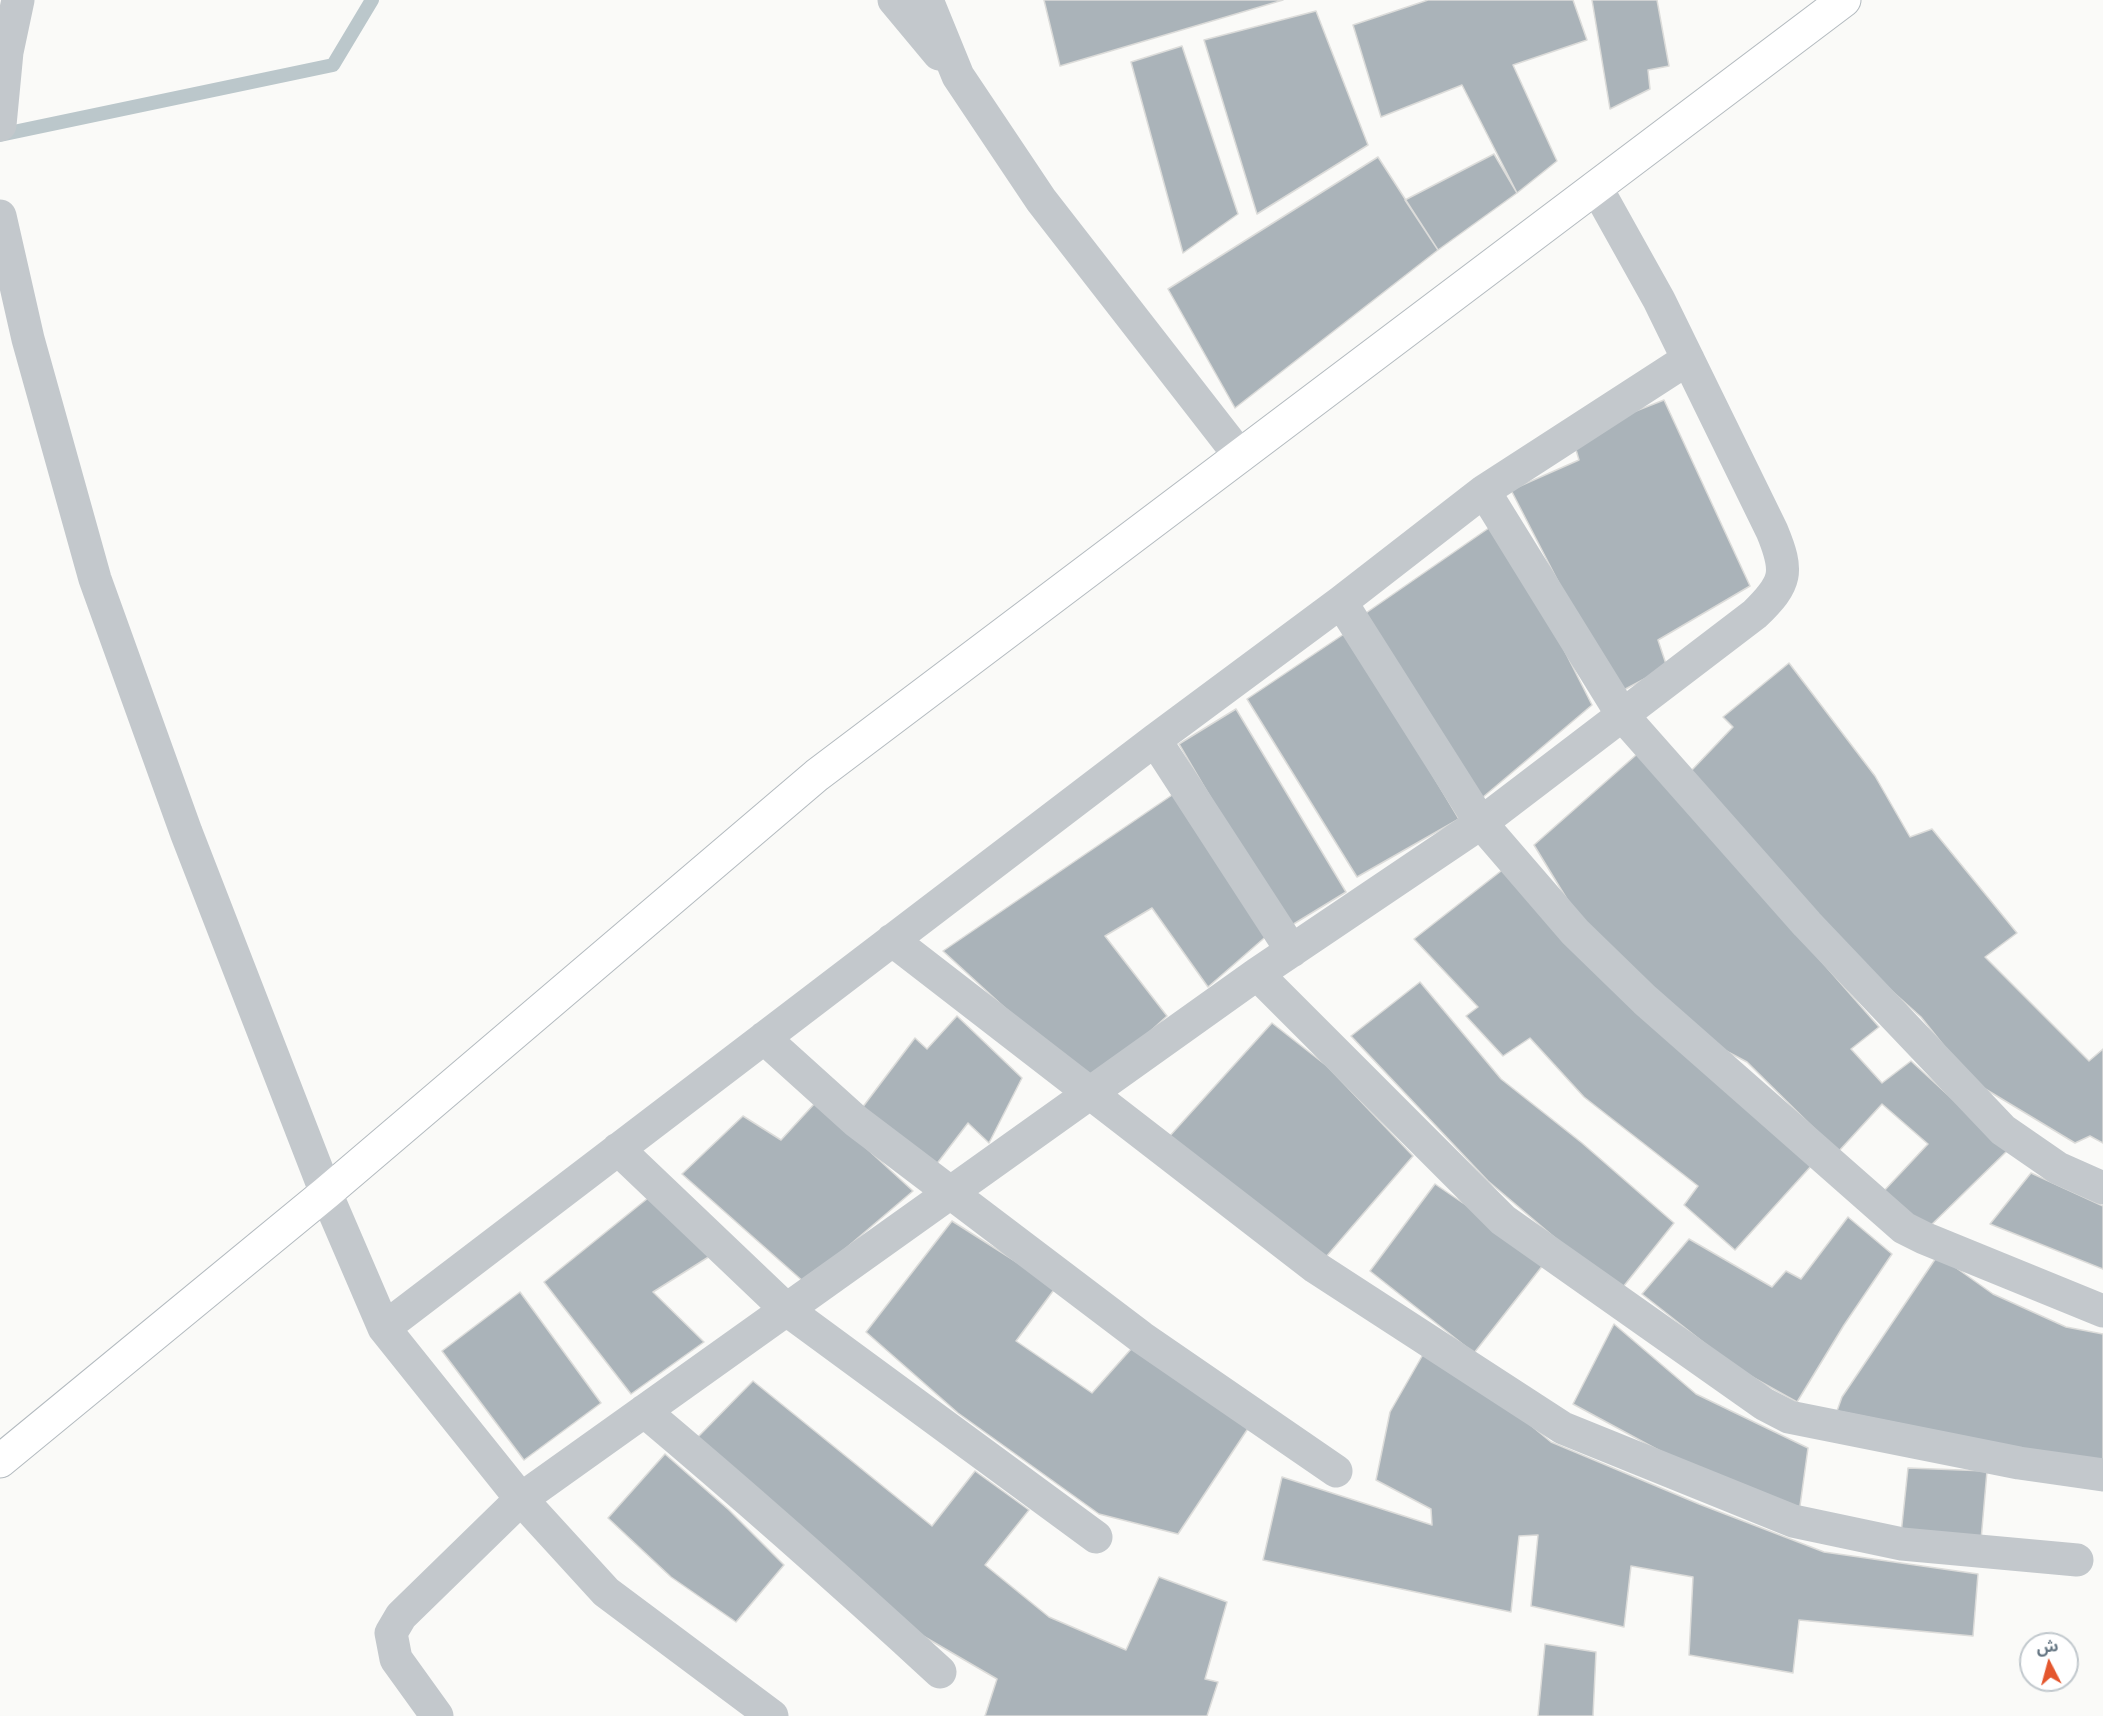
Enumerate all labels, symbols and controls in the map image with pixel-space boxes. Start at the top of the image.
north arrow [2019,1632,2079,1692]
text: ش [2035,1635,2059,1657]

